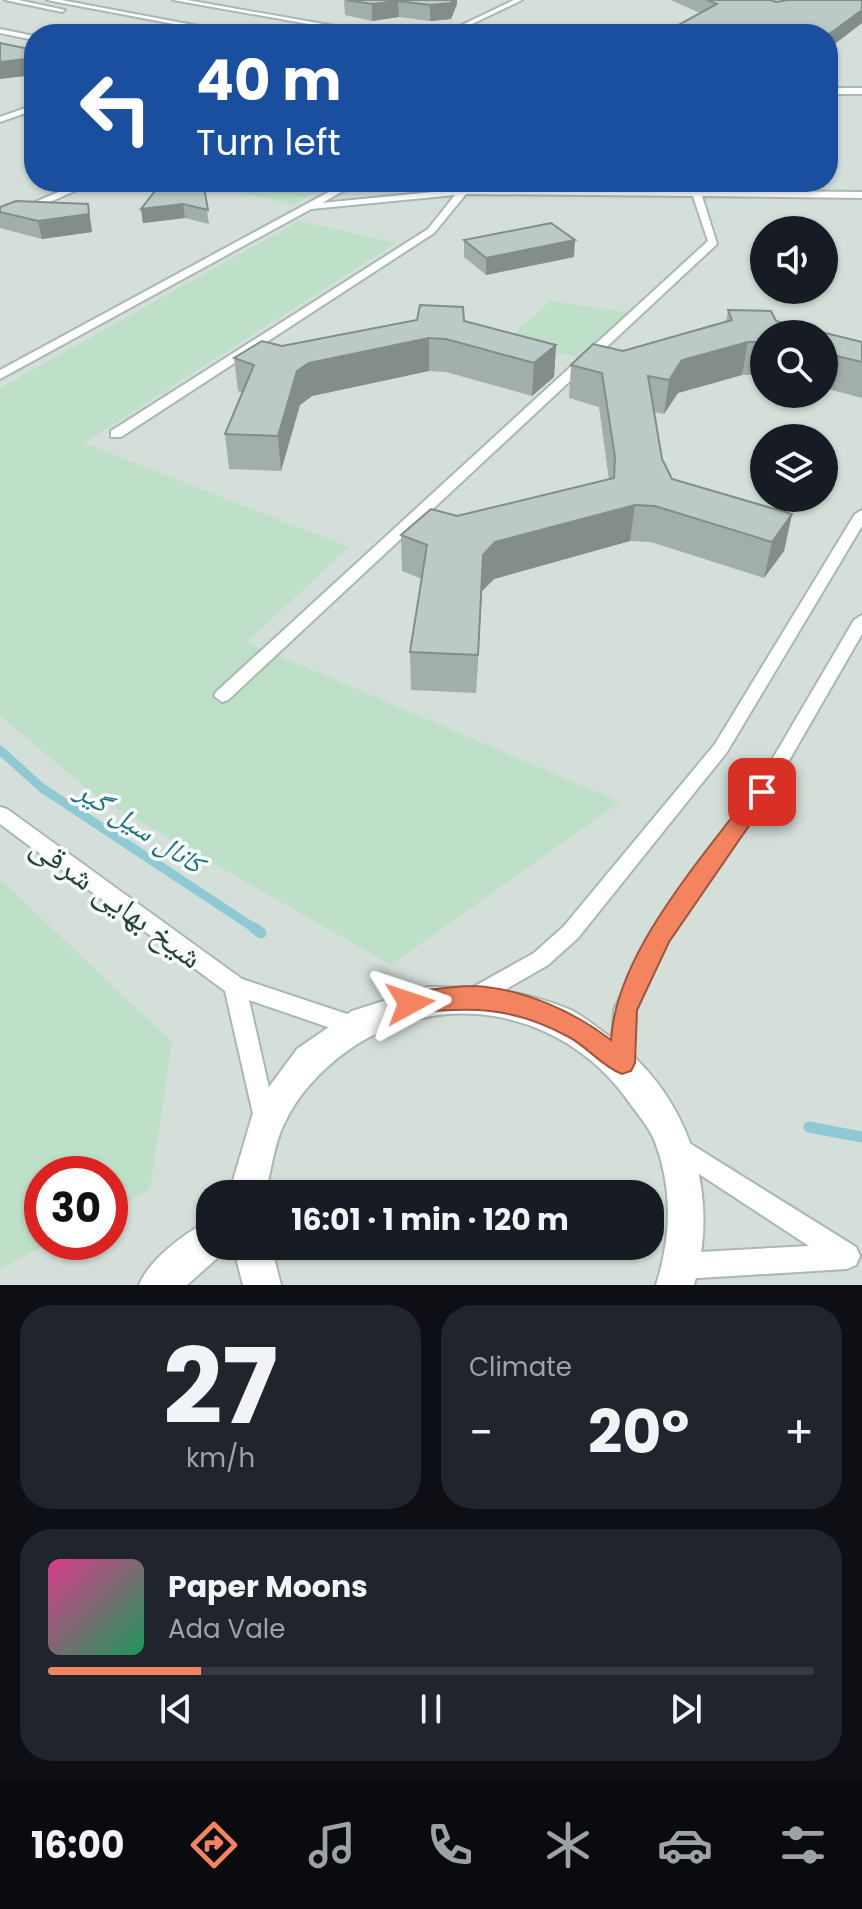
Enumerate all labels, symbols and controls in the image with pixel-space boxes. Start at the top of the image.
text: 40 m [196,41,342,120]
icon: left [64,56,168,160]
text: Turn left [196,117,341,168]
map controls [750,216,838,512]
button: sound [750,216,838,304]
button: search [750,320,838,408]
button: layers [750,424,838,512]
pin [728,758,796,826]
water label: کانال سیل گیر [67,770,215,885]
icon: arrive [740,770,784,814]
street label: شیخ بهایی شرقی [22,823,212,979]
position arrow [368,961,452,1045]
speed limit sign: 30 [24,1156,128,1260]
text: 16:01 · 1 min · 120 m [291,1198,569,1241]
text: 27 [163,1314,278,1459]
text: Climate [469,1349,572,1385]
text: 20° [588,1390,689,1474]
text: − [469,1402,493,1463]
text: + [784,1402,814,1463]
text: km/h [186,1440,255,1476]
text: Paper Moons [168,1565,368,1608]
text: Ada Vale [168,1611,285,1647]
icon: previous [154,1687,198,1731]
icon: pause [409,1687,453,1731]
icon: next [664,1687,708,1731]
icon: directions [186,1817,242,1873]
icon: music [304,1817,360,1873]
icon: phone [422,1817,478,1873]
icon: climate [540,1817,596,1873]
icon: car [657,1817,713,1873]
icon: filters [775,1817,831,1873]
text: 16:00 [31,1820,125,1871]

